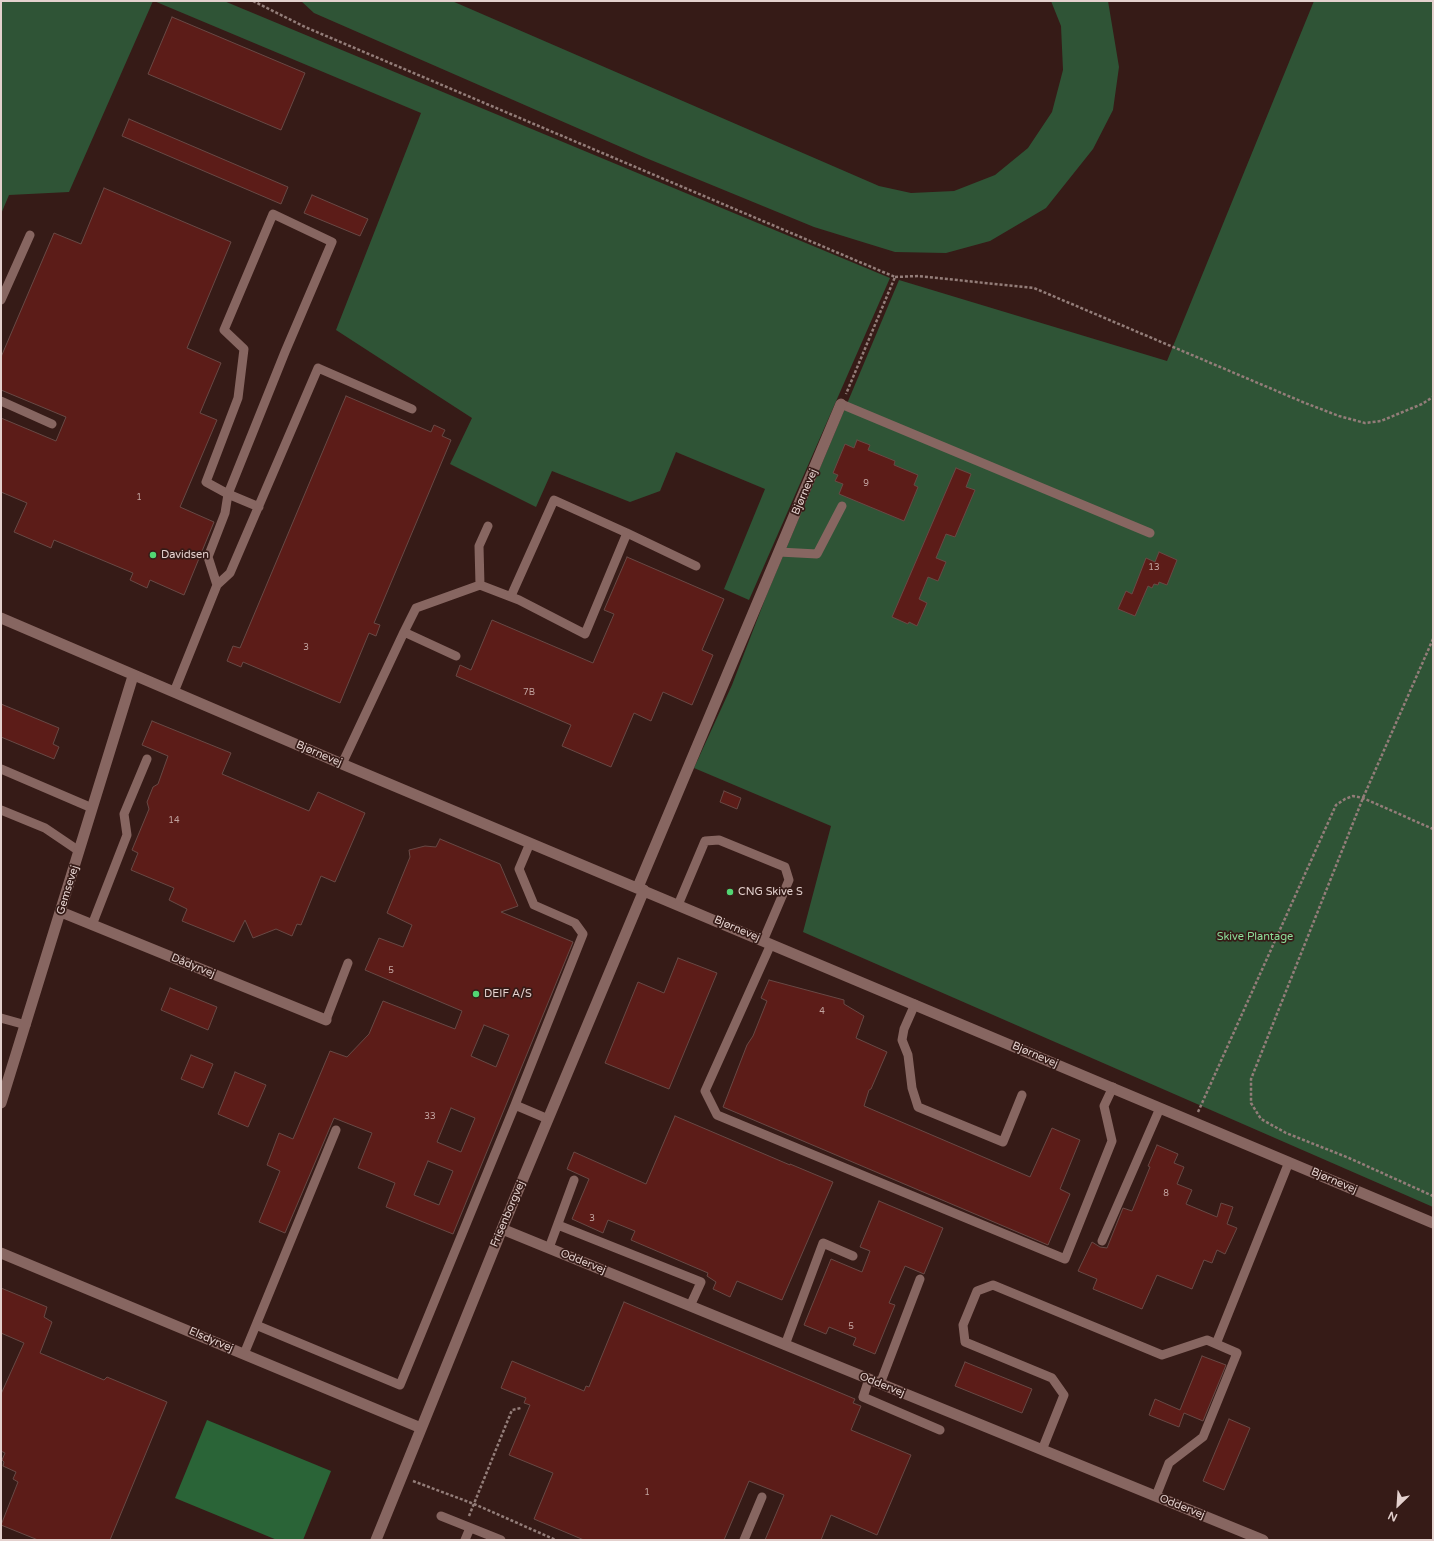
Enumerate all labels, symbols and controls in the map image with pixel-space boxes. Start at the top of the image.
street label: Bjørnevej [789,467,821,517]
house number: 9 [863,479,869,489]
house number: 1 [136,493,142,503]
place label: Davidsen [161,548,209,562]
marker: Davidsen [148,550,158,560]
house number: 13 [1148,563,1160,573]
house number: 3 [303,643,309,653]
house number: 7B [523,688,535,698]
street label: Bjørnevej [294,738,344,770]
house number: 14 [168,816,180,826]
street label: Gemsevej [54,864,82,916]
place label: CNG Skive S [738,885,803,899]
marker: CNG Skive S [725,887,735,897]
street label: Bjørnevej [712,913,762,945]
park label: Skive Plantage [1217,930,1293,944]
street label: Dådyrvej [169,951,217,981]
house number: 5 [388,966,394,976]
place label: DEIF A/S [484,987,532,1001]
marker: DEIF A/S [471,989,481,999]
house number: 4 [819,1007,825,1017]
street label: Bjørnevej [1010,1039,1060,1071]
house number: 33 [424,1112,436,1122]
street label: Bjørnevej [1309,1165,1359,1197]
street label: Frisenborgvej [488,1179,528,1249]
house number: 8 [1163,1189,1169,1199]
house number: 3 [589,1214,595,1224]
street label: Oddervej [558,1247,608,1277]
house number: 5 [848,1322,854,1332]
street label: Elsdyrvej [187,1325,235,1355]
street label: Oddervej [857,1370,907,1400]
north arrow [1378,1485,1418,1525]
house number: 1 [644,1488,650,1498]
street label: Oddervej [1157,1492,1207,1522]
text: N [1386,1509,1399,1524]

